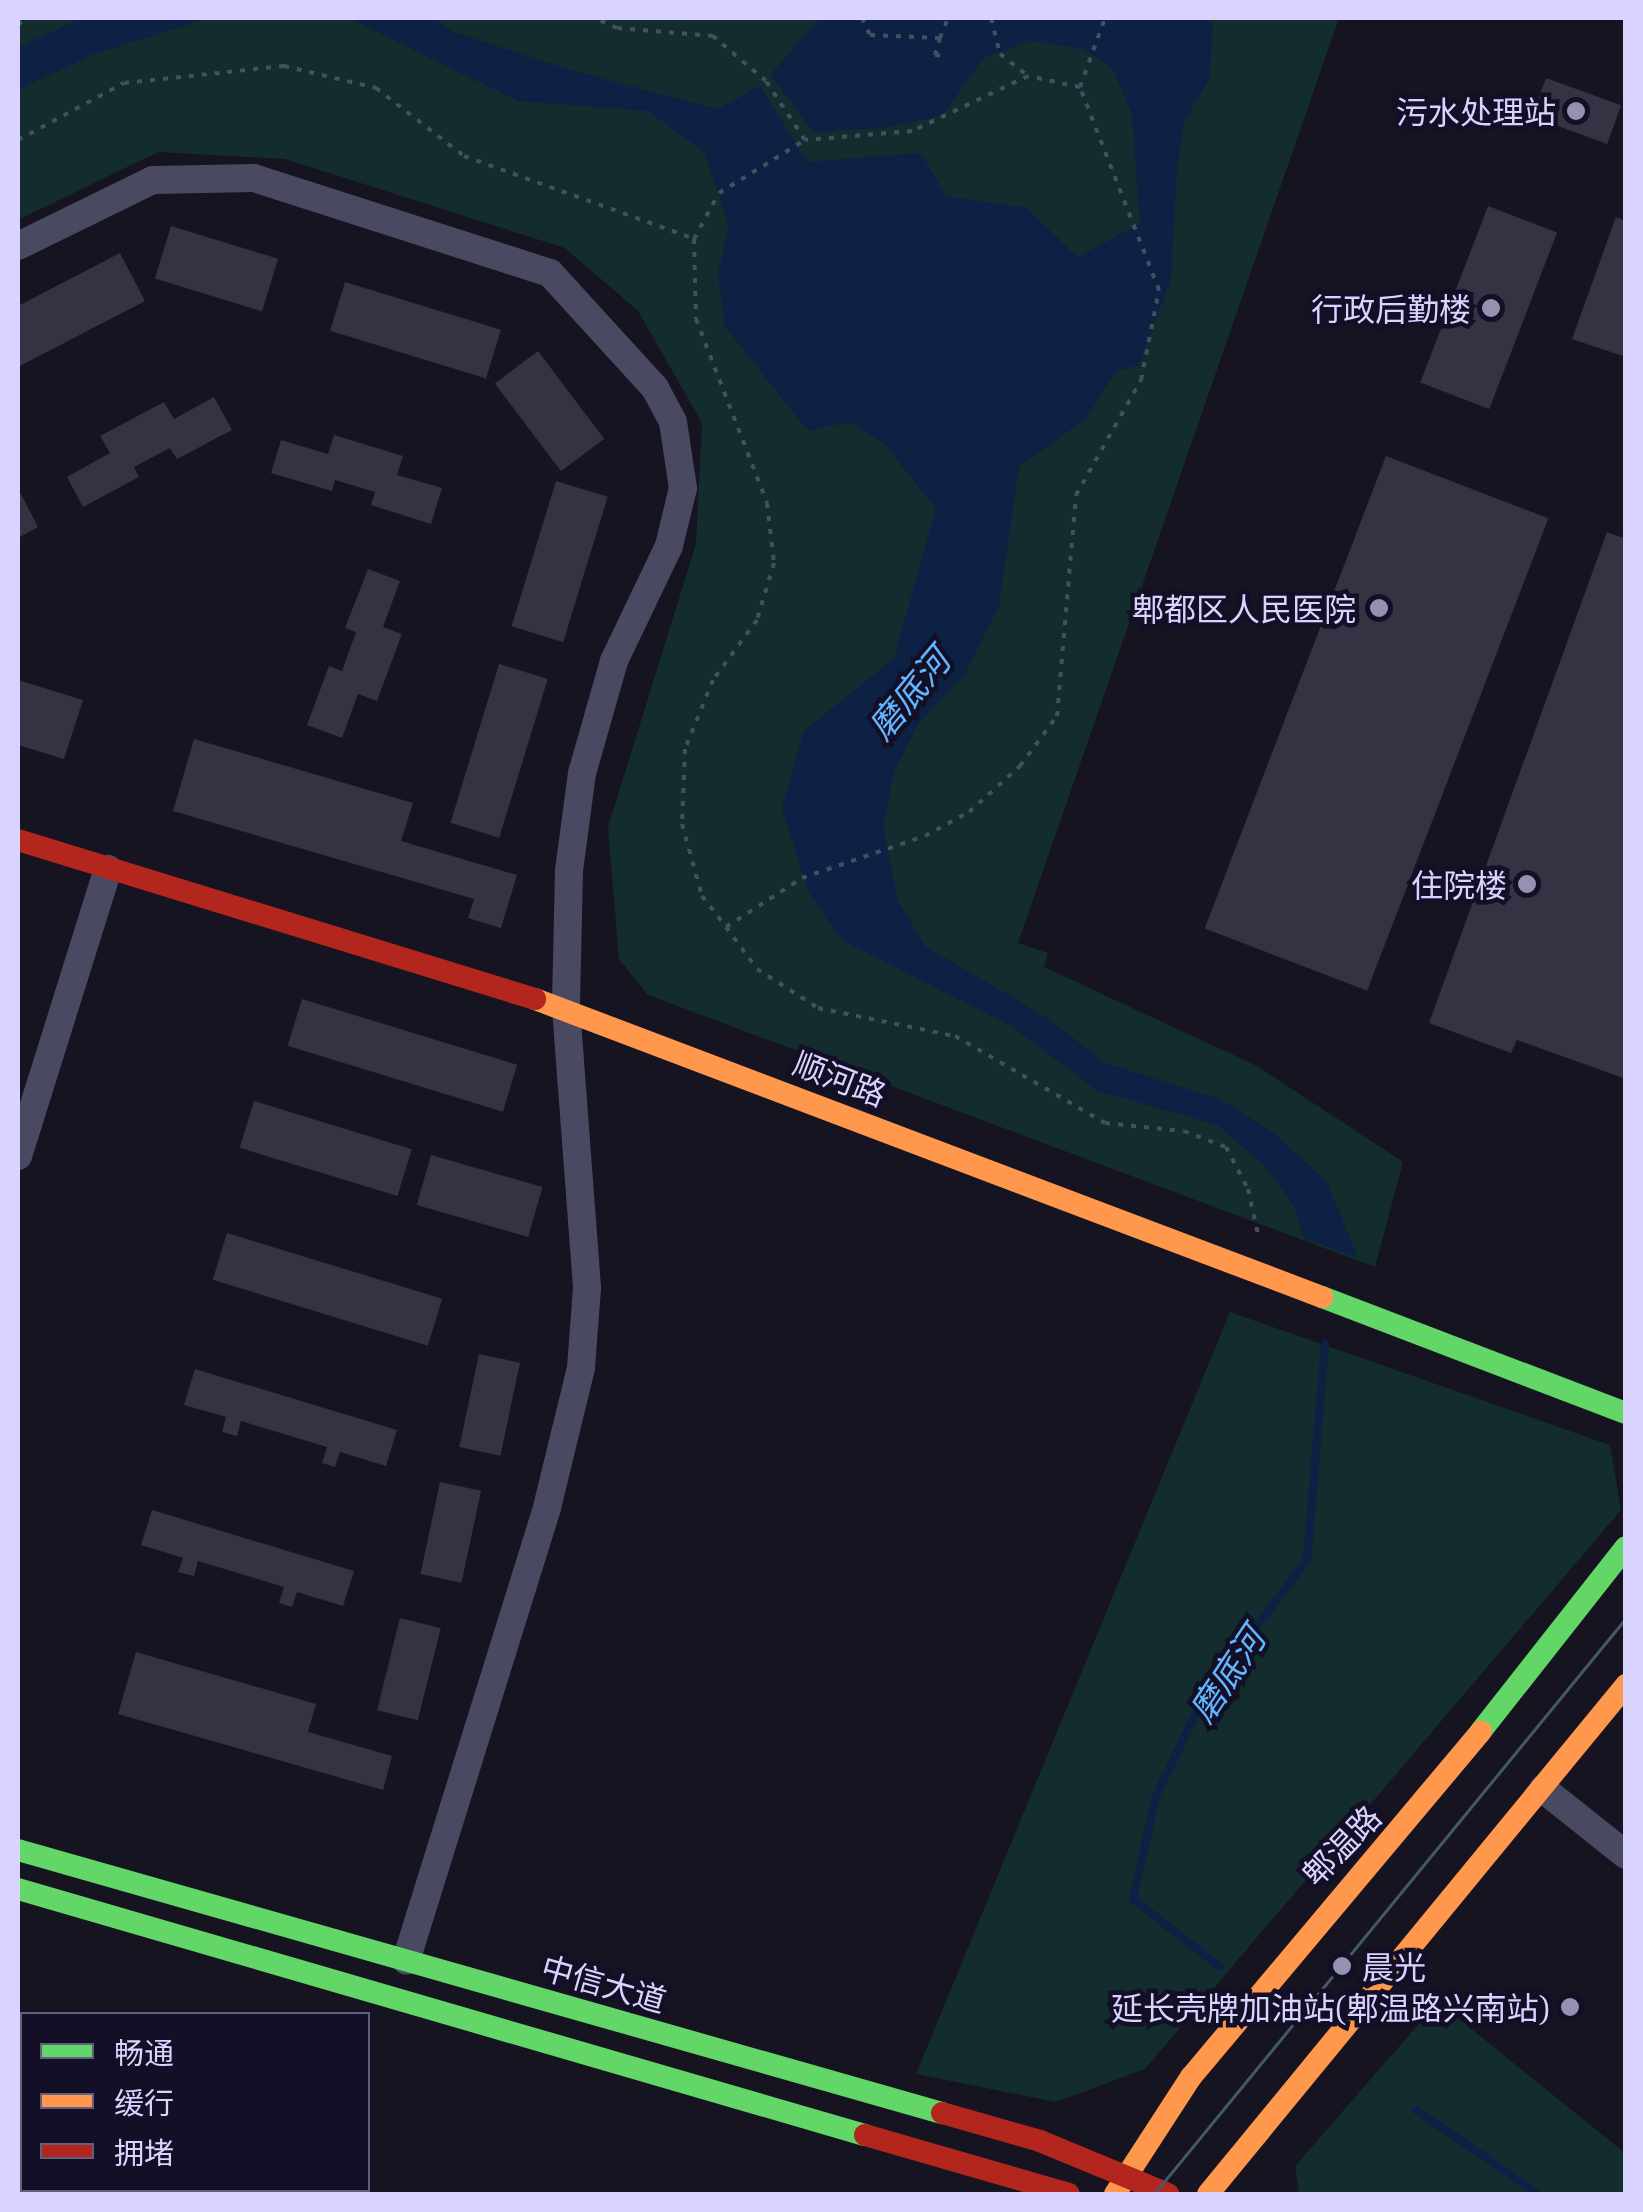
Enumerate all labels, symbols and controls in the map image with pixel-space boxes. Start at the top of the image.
place label: 污水处理站 [1396,92,1556,130]
marker: 污水处理站 [1565,100,1587,122]
place label: 行政后勤楼 [1311,289,1471,327]
marker: 行政后勤楼 [1480,297,1502,319]
place label: 郫都区人民医院 [1132,589,1356,627]
marker: 郫都区人民医院 [1366,595,1392,621]
water label: 磨底河 [858,639,958,747]
place label: 住院楼 [1411,865,1507,903]
marker: 住院楼 [1516,873,1538,895]
street label: 顺河路 [788,1043,892,1113]
water label: 磨底河 [1179,1619,1273,1729]
street label: 郫温路 [1294,1797,1388,1893]
street label: 中信大道 [537,1947,671,2019]
place label: 晨光 [1362,1947,1426,1985]
marker: 晨光 [1331,1955,1353,1977]
place label: 延长壳牌加油站(郫温路兴南站) [1111,1988,1550,2026]
marker: 延长壳牌加油站(郫温路兴南站) [1559,1996,1581,2018]
legend [20,2012,370,2192]
text: 畅通 [114,2034,174,2070]
text: 缓行 [114,2084,174,2120]
text: 拥堵 [114,2134,174,2170]

